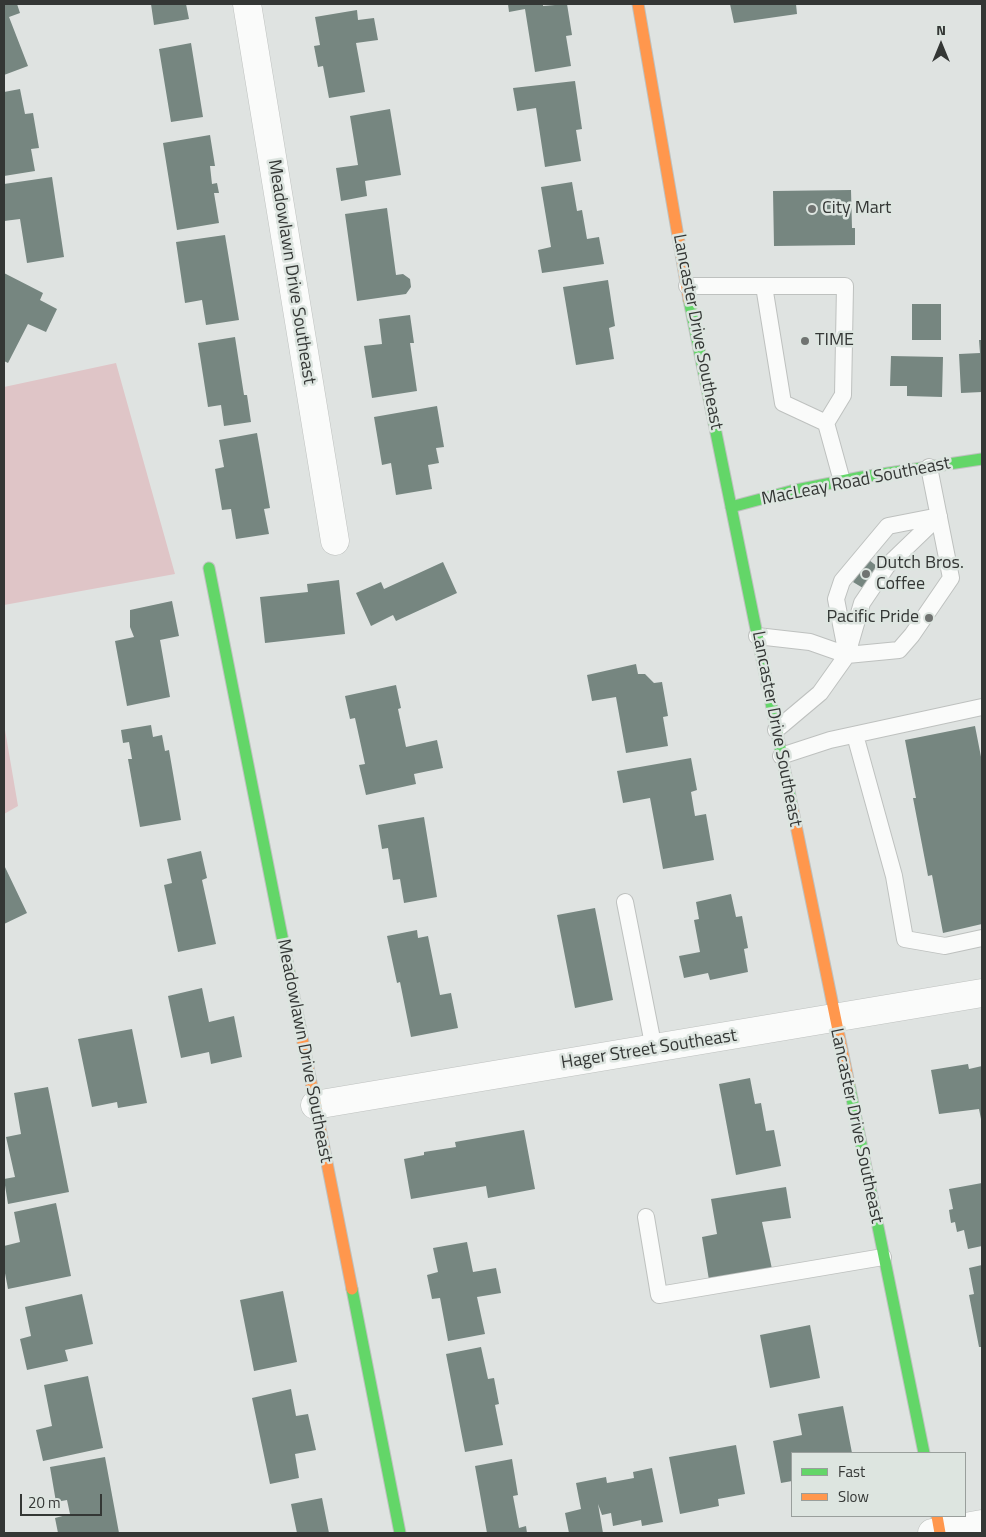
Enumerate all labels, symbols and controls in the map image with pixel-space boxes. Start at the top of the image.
text: N [936,19,946,40]
north arrow [916,20,966,70]
street label: Meadowlawn Drive Southeast [263,158,319,386]
place label: City Mart [822,198,891,220]
marker: City Mart [806,203,818,215]
street label: Lancaster Drive Southeast [667,232,727,432]
place label: TIME [815,330,854,352]
marker: TIME [799,335,811,347]
street label: MacLeay Road Southeast [760,453,952,511]
place label: Dutch Bros. Coffee [876,553,964,596]
marker: Dutch Bros. Coffee [860,568,872,580]
place label: Pacific Pride [826,607,919,629]
marker: Pacific Pride [923,612,935,624]
street label: Lancaster Drive Southeast [746,629,806,829]
street label: Meadowlawn Drive Southeast [272,937,336,1165]
street label: Hager Street Southeast [560,1025,738,1075]
street label: Lancaster Drive Southeast [825,1026,887,1226]
legend [791,1452,966,1517]
text: Fast [838,1460,865,1483]
scale bar [22,1484,105,1516]
text: Slow [838,1485,869,1508]
text: 20 m [28,1491,61,1514]

